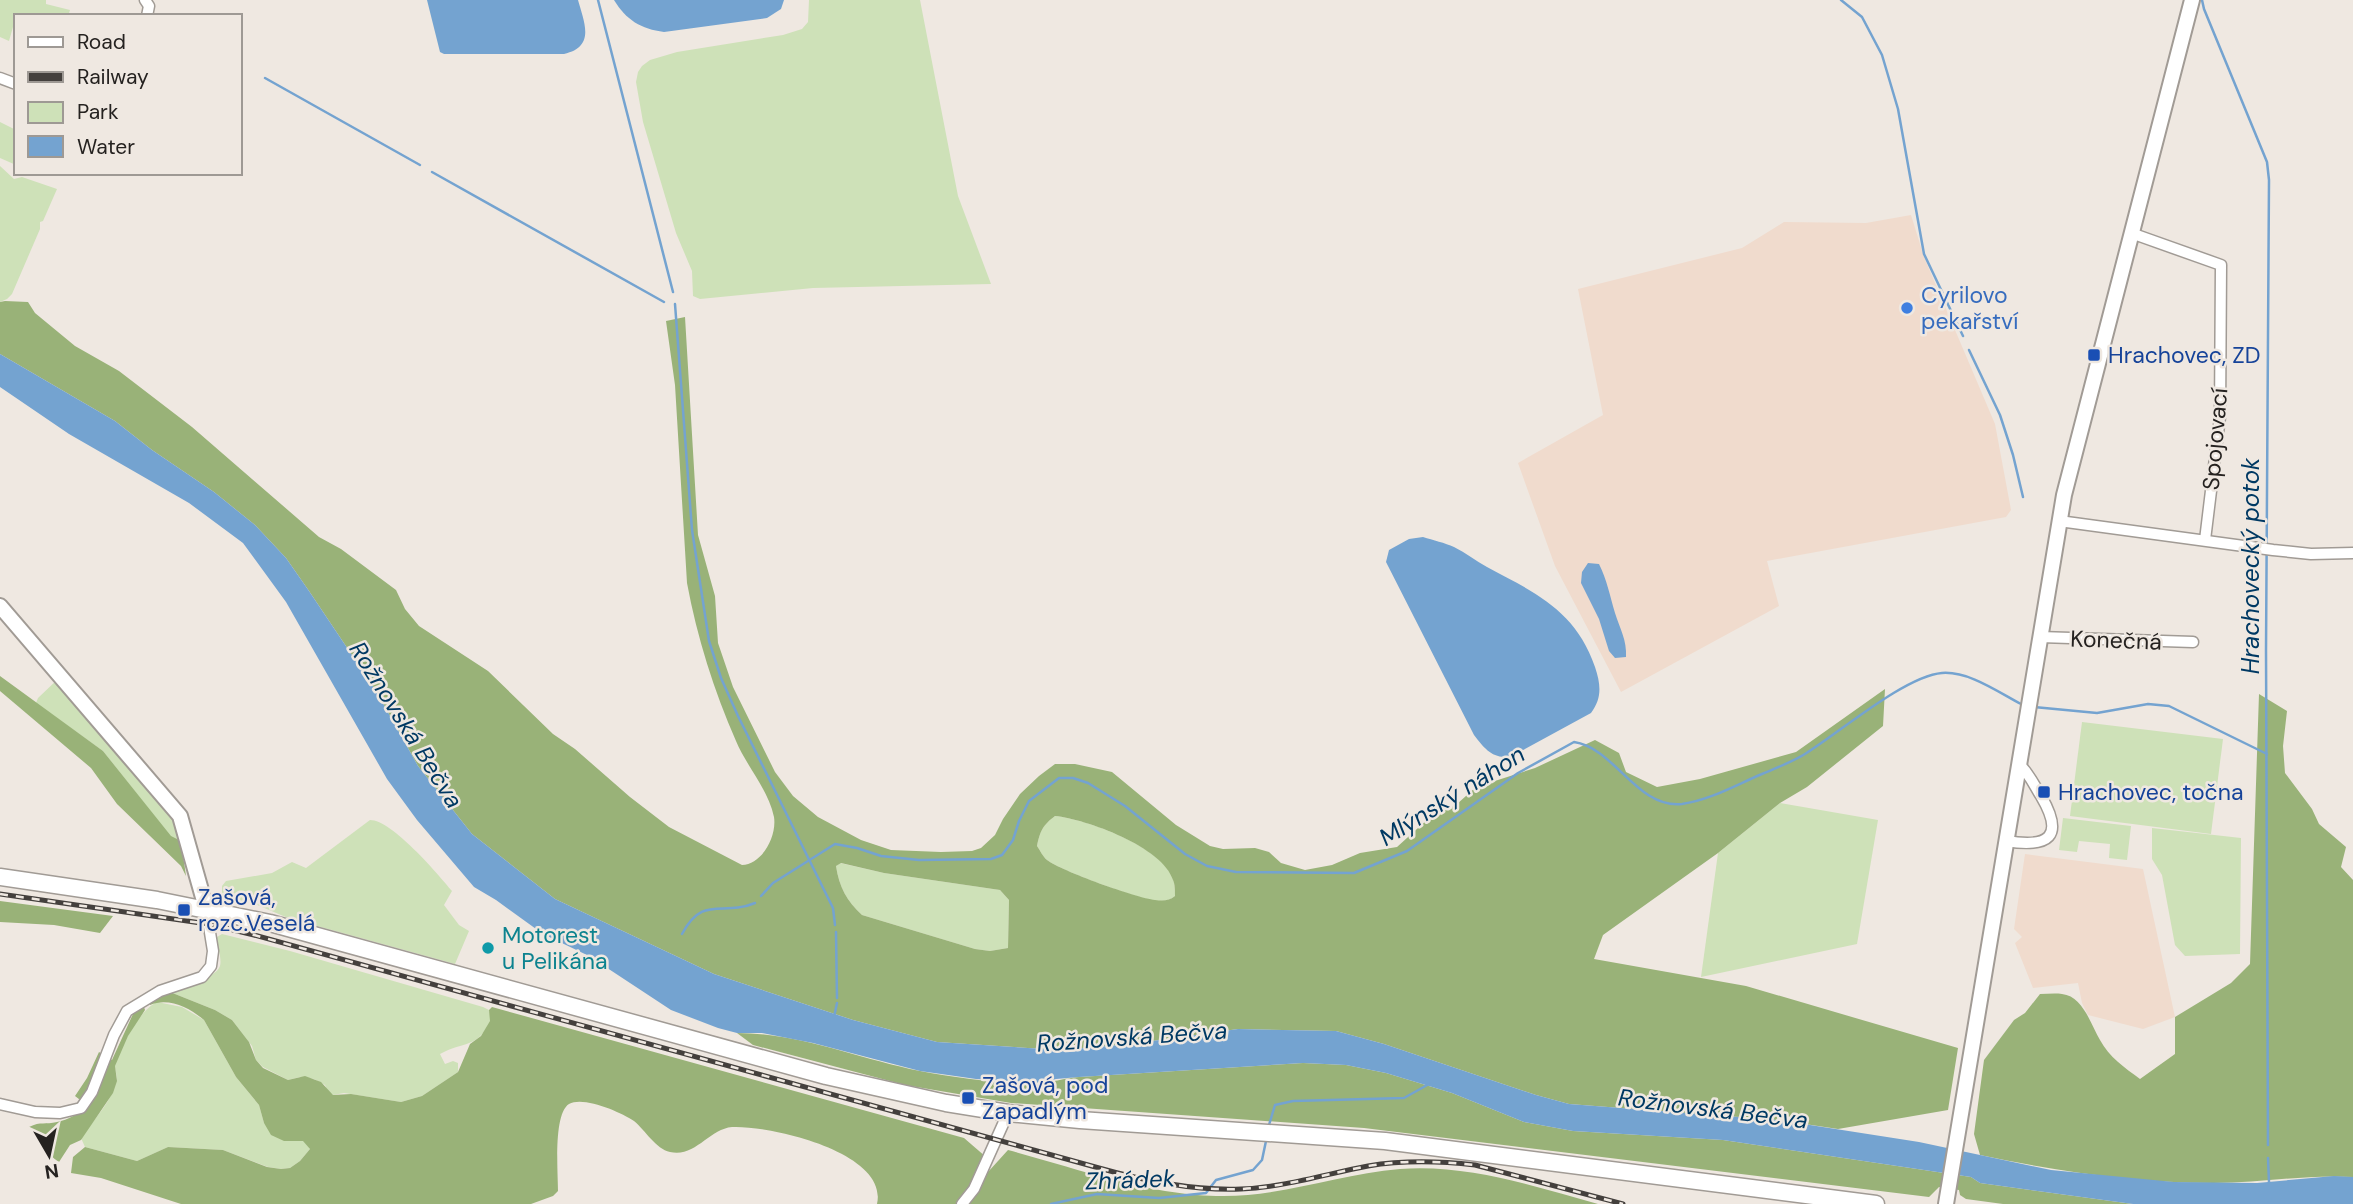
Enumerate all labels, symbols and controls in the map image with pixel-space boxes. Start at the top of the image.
legend [14,14,242,175]
text: Road [77,28,126,56]
text: Railway [77,63,149,91]
text: Park [77,98,119,126]
text: Water [77,133,135,161]
place label: Cyrilovo pekařství [1921,280,2019,336]
marker: Cyrilovo pekařství [1899,300,1915,316]
place label: Hrachovec, ZD [2108,340,2260,370]
marker: Hrachovec, ZD [2086,347,2102,363]
street label: Spojovací [2196,386,2234,491]
water label: Hrachovecký potok [2235,457,2266,674]
street label: Konečná [2070,623,2162,657]
water label: Rožnovská Bečva [343,636,470,814]
water label: Mlýnský náhon [1373,738,1530,853]
place label: Hrachovec, točna [2058,777,2243,807]
marker: Hrachovec, točna [2036,784,2052,800]
place label: Zašová, rozc.Veselá [198,882,315,938]
marker: Zašová, rozc.Veselá [176,902,192,918]
place label: Motorest u Pelikána [502,920,607,976]
marker: Motorest u Pelikána [480,940,496,956]
water label: Rožnovská Bečva [1036,1014,1228,1059]
place label: Zašová, pod Zapadlým [982,1070,1108,1126]
water label: Rožnovská Bečva [1616,1081,1810,1136]
marker: Zašová, pod Zapadlým [960,1090,976,1106]
north arrow [14,1120,84,1190]
text: N [43,1158,60,1185]
water label: Zhrádek [1085,1162,1176,1197]

